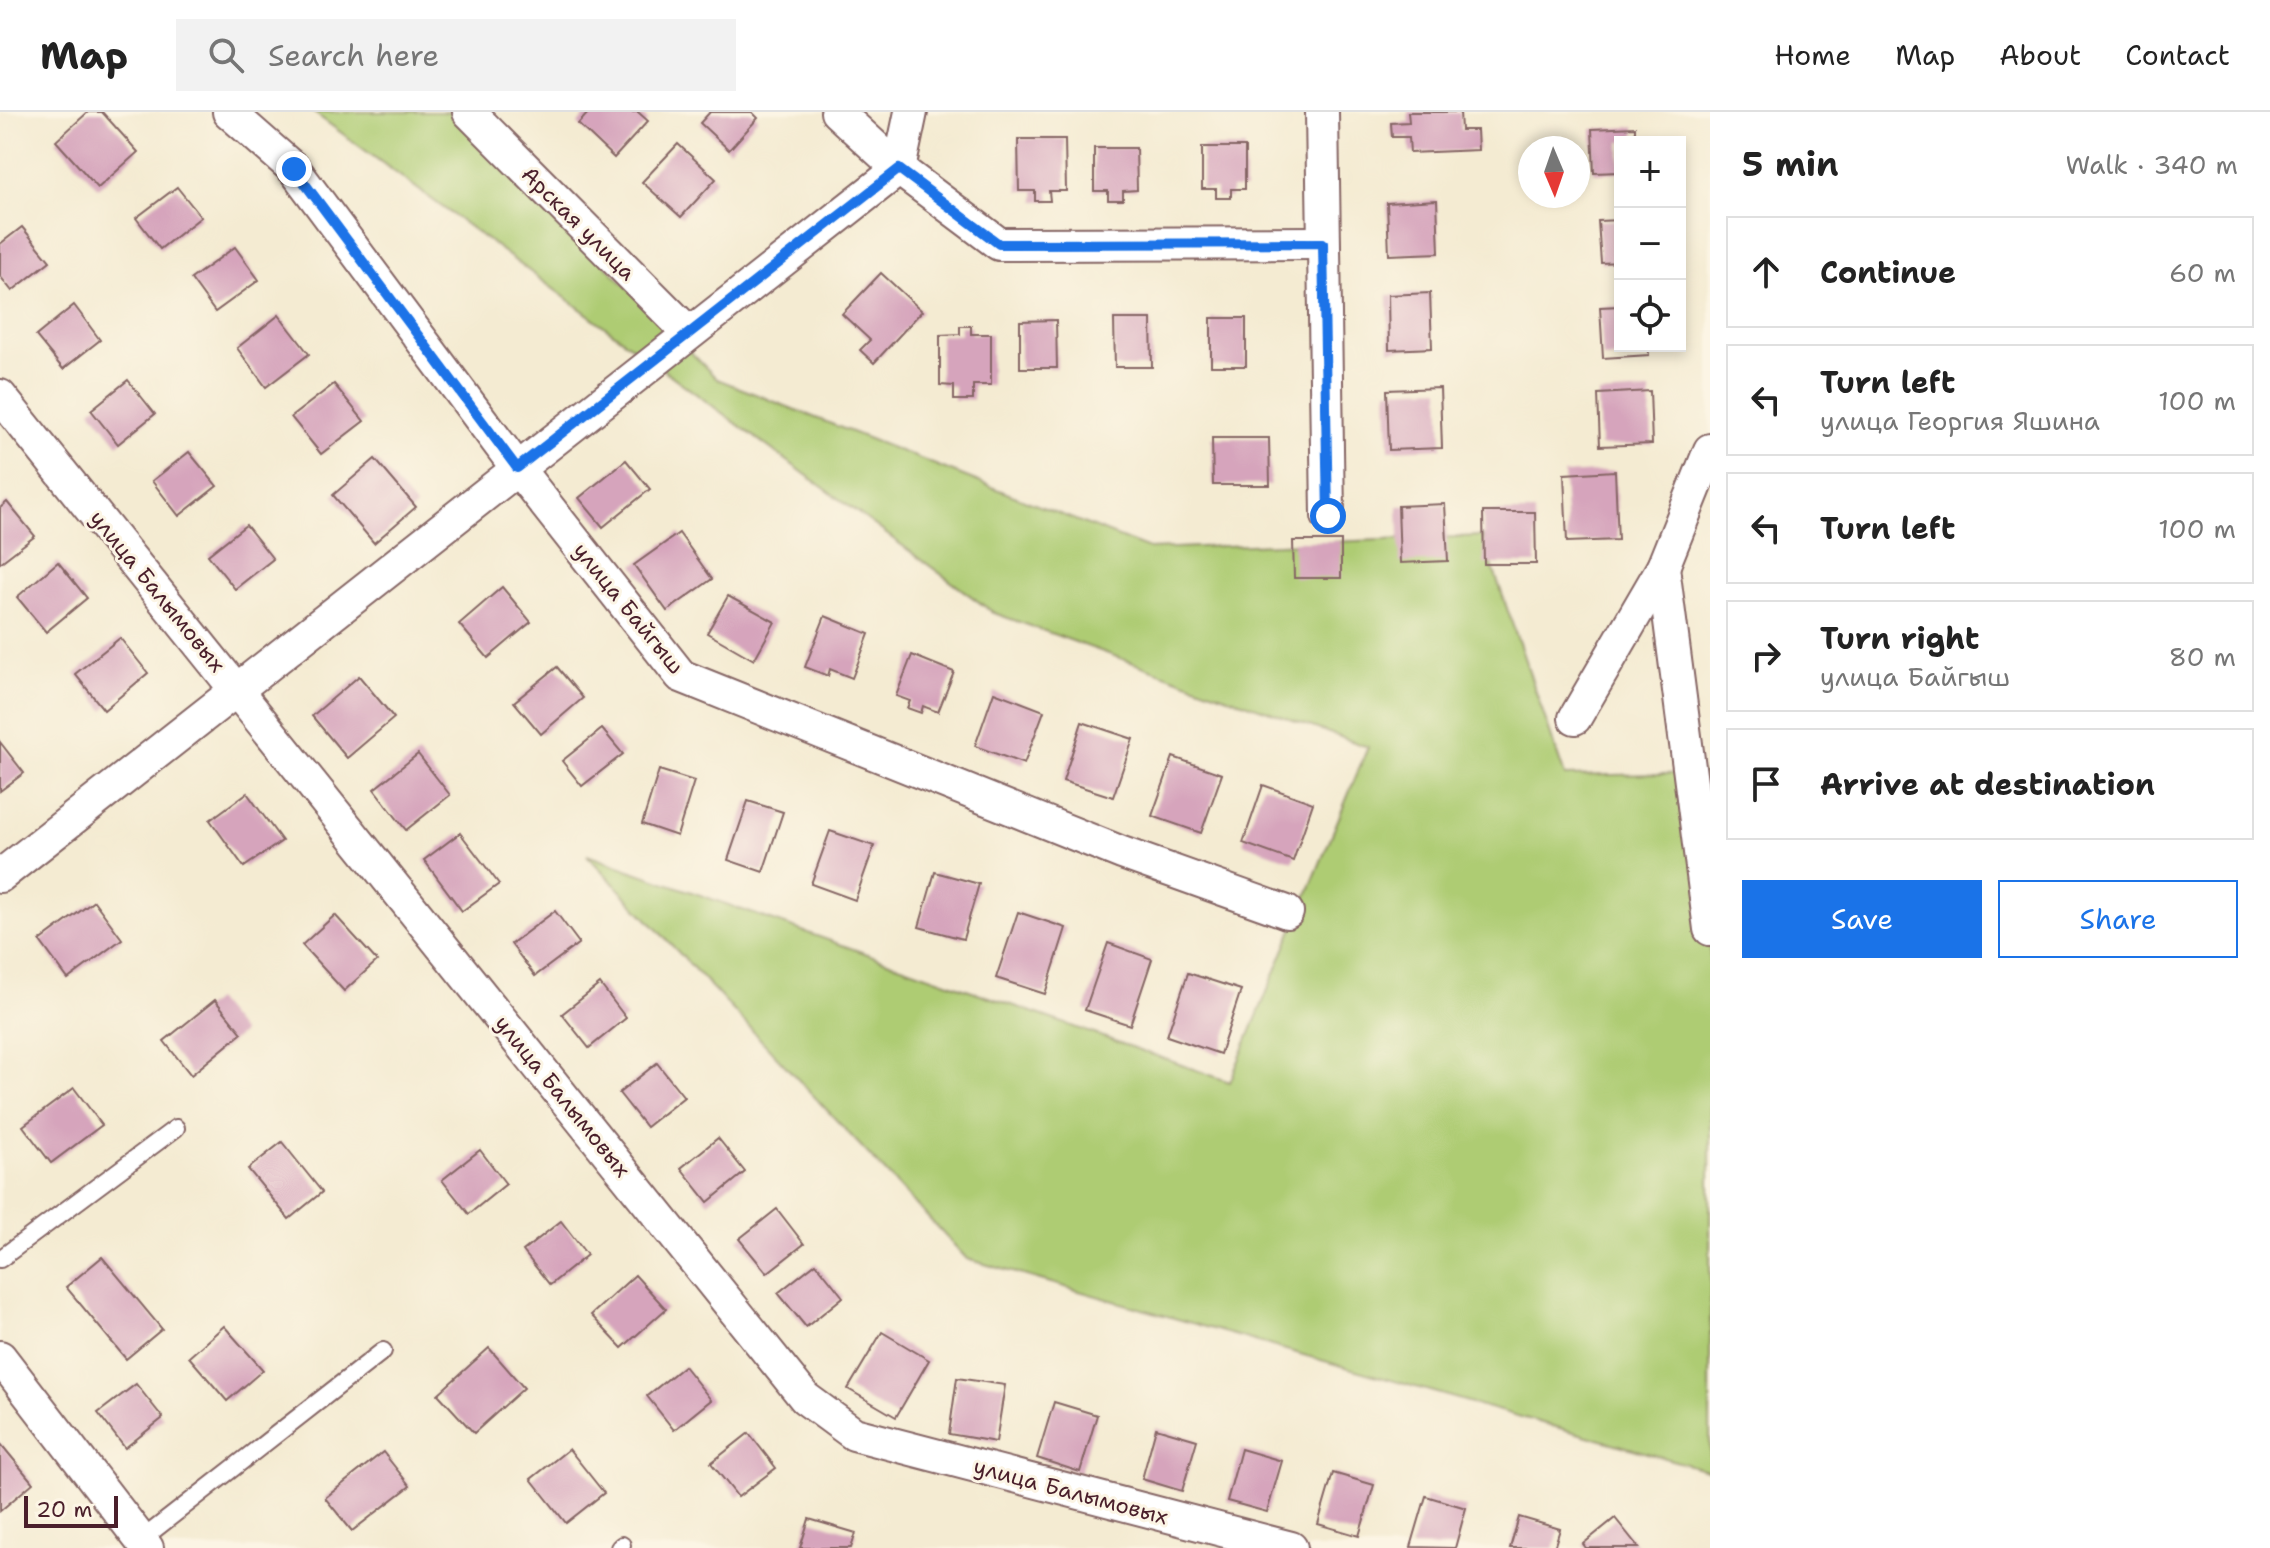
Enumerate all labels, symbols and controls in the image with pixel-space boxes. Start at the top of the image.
search box [176,19,736,91]
text: Map [40,30,128,81]
icon: search [204,33,248,77]
text: Search here [268,35,439,76]
text: Home [1774,36,1851,74]
text: Map [1895,36,1955,74]
text: About [1999,36,2081,74]
text: Contact [2125,36,2230,74]
north arrow [1518,136,1590,208]
map controls [1614,136,1686,352]
button: + [1614,136,1686,208]
text: 5 min [1742,141,1839,187]
text: Walk · 340 m [2065,147,2238,182]
route end [276,151,312,187]
street label: Арская улица [515,160,642,287]
button: − [1614,208,1686,280]
icon: ahead [1744,250,1788,294]
text: Continue [1820,252,1956,293]
text: 60 m [2169,255,2236,290]
button: locate [1614,280,1686,352]
text: Turn left [1820,362,1955,403]
icon: left [1744,378,1788,422]
text: 100 m [2158,383,2236,418]
text: улица Георгия Яшина [1820,403,2100,438]
route start [1310,498,1346,534]
street label: улица Балымовых [83,504,232,678]
icon: left [1744,506,1788,550]
text: Turn left [1820,508,1955,549]
text: 100 m [2158,511,2236,546]
street label: улица Байгыш [567,537,691,680]
text: Turn right [1820,618,1979,659]
icon: right [1744,634,1788,678]
text: 80 m [2169,639,2236,674]
text: улица Байгыш [1820,659,2010,694]
icon: arrive [1744,762,1788,806]
text: Arrive at destination [1820,764,2155,805]
button: Save [1742,880,1982,958]
button: Share [1998,880,2238,958]
street label: улица Балымовых [488,1009,637,1183]
street label: улица Балымовых [970,1452,1171,1531]
scale bar [24,1492,118,1528]
text: 20 m [36,1495,93,1524]

